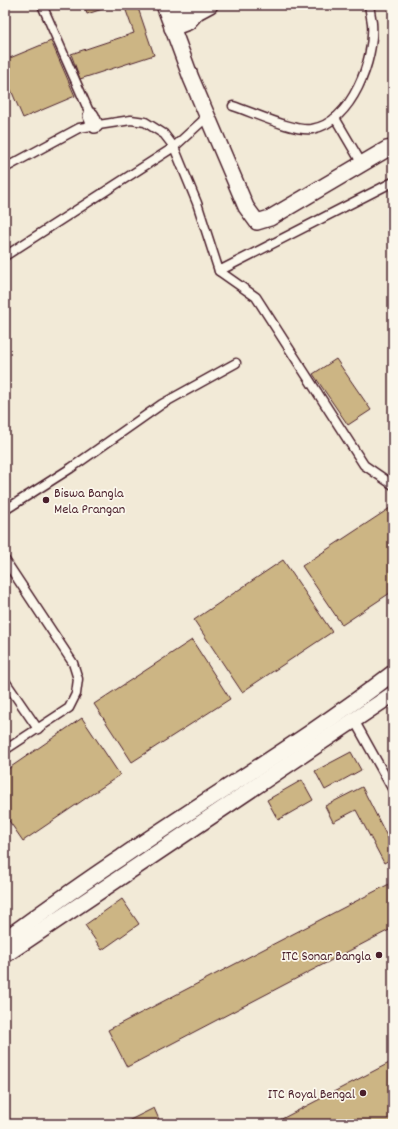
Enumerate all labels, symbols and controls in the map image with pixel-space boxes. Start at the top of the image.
place label: Biswa Bangla Mela Prangan [54,484,125,520]
marker: Biswa Bangla Mela Prangan [41,495,51,505]
place label: ITC Sonar Bangla [281,947,371,967]
marker: ITC Sonar Bangla [374,950,384,960]
place label: ITC Royal Bengal [268,1085,356,1105]
marker: ITC Royal Bengal [358,1088,368,1098]

